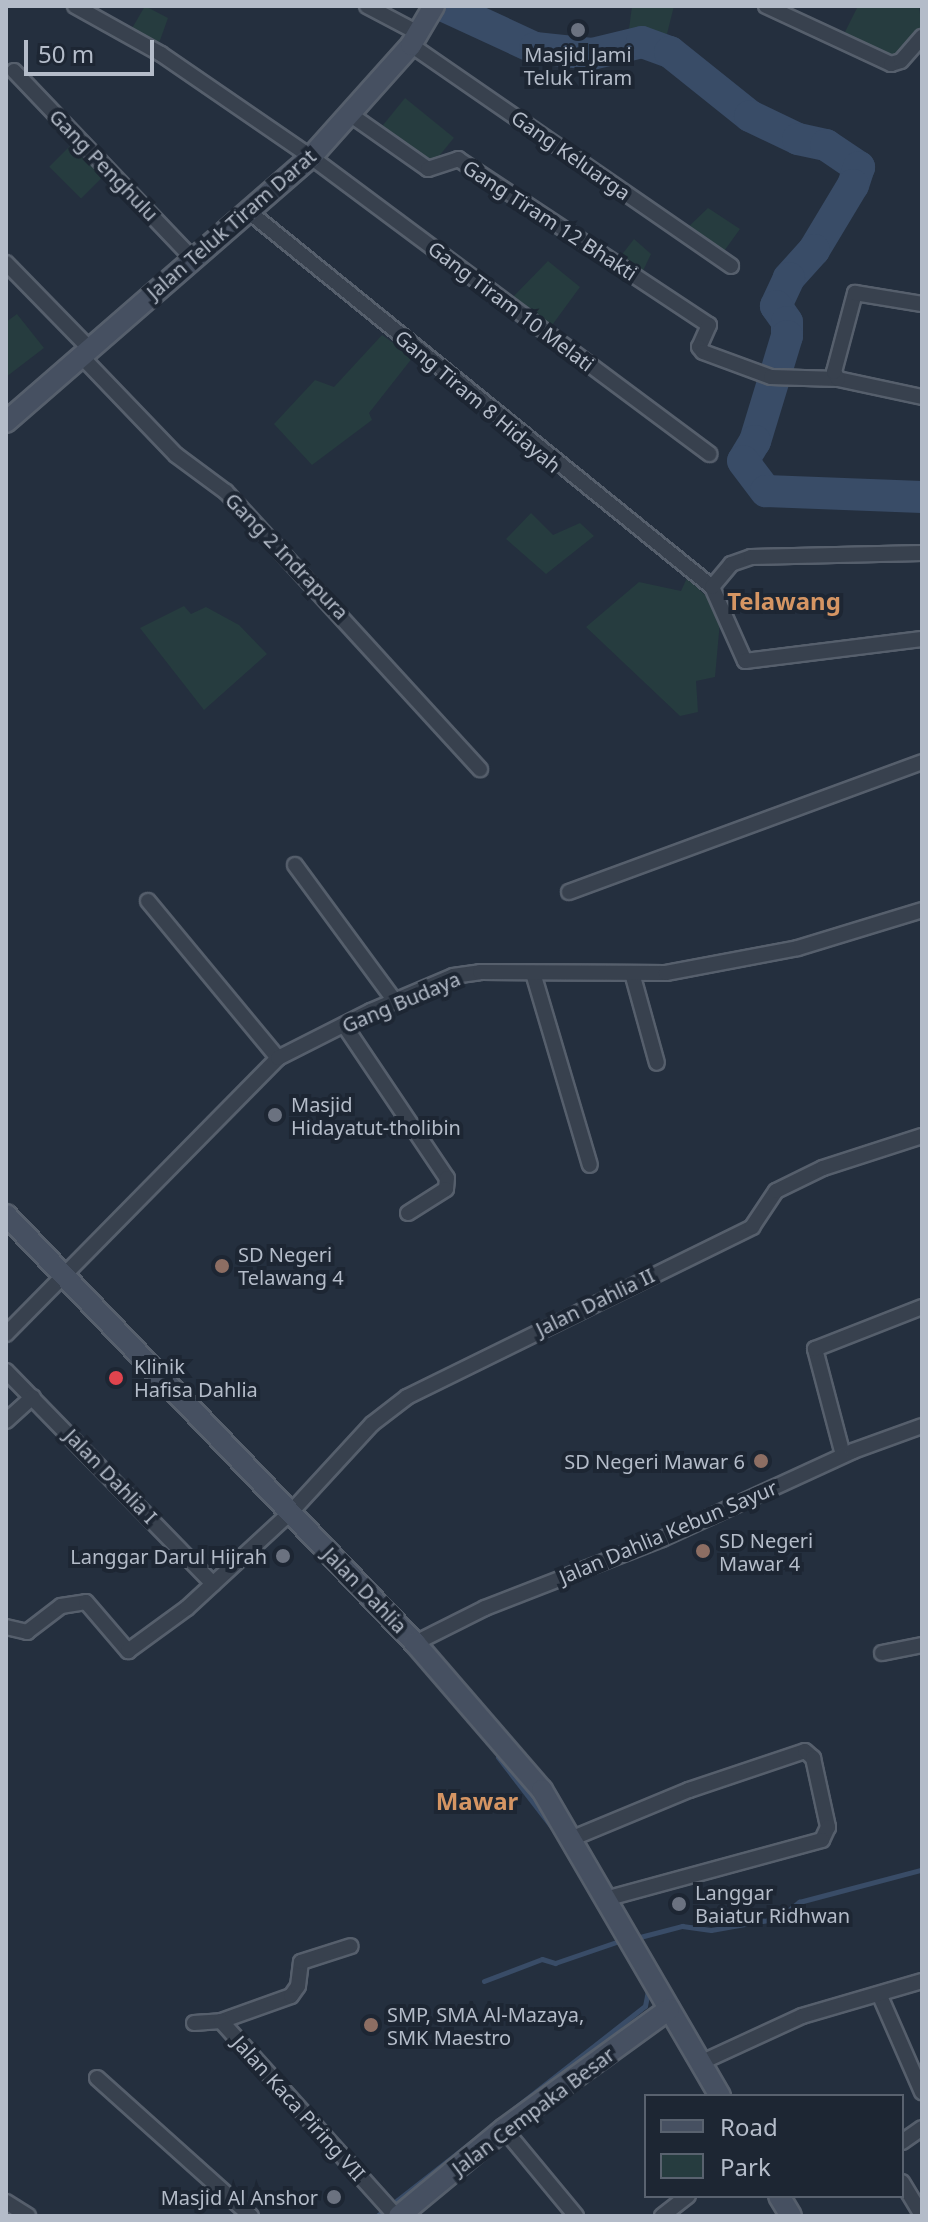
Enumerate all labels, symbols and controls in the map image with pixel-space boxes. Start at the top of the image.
marker: Masjid Jami Teluk Tiram [569,21,587,39]
scale bar [28,24,158,74]
text: 50 m [38,37,94,70]
place label: Masjid Jami Teluk Tiram [524,42,632,89]
street label: Gang Penghulu [45,104,163,226]
street label: Gang Keluarga [507,105,635,205]
street label: Jalan Teluk Tiram Darat [141,144,321,304]
street label: Gang Tiram 12 Bhakti [458,155,642,285]
street label: Gang Tiram 10 Melati [423,236,599,376]
street label: Gang Tiram 8 Hidayah [390,325,566,477]
street label: Gang 2 Indrapura [221,488,353,624]
district label: Telawang [727,587,841,615]
street label: Gang Budaya [338,966,464,1038]
place label: Masjid Hidayatut-tholibin [291,1092,461,1139]
marker: Masjid Hidayatut-tholibin [266,1106,284,1124]
place label: SD Negeri Telawang 4 [238,1242,344,1289]
marker: SD Negeri Telawang 4 [213,1257,231,1275]
street label: Jalan Dahlia II [532,1263,658,1341]
place label: Klinik Hafisa Dahlia [134,1354,258,1401]
marker: Klinik Hafisa Dahlia [105,1367,127,1389]
street label: Jalan Dahlia I [60,1424,162,1528]
place label: SD Negeri Mawar 6 [564,1449,745,1473]
marker: SD Negeri Mawar 6 [752,1452,770,1470]
street label: Jalan Dahlia Kebun Sayur [555,1475,781,1589]
place label: SD Negeri Mawar 4 [719,1528,813,1575]
street label: Jalan Dahlia [318,1542,412,1638]
marker: SD Negeri Mawar 4 [694,1542,712,1560]
place label: Langgar Darul Hijrah [70,1544,267,1568]
marker: Langgar Darul Hijrah [274,1547,292,1565]
district label: Mawar [436,1787,518,1815]
place label: Langgar Baiatur Ridhwan [695,1880,850,1927]
marker: Langgar Baiatur Ridhwan [670,1895,688,1913]
place label: SMP, SMA Al-Mazaya, SMK Maestro [387,2002,584,2049]
marker: SMP, SMA Al-Mazaya, SMK Maestro [362,2016,380,2034]
street label: Jalan Kaca Piring VII [228,2031,370,2185]
street label: Jalan Cempaka Besar [447,2042,619,2180]
legend [644,2094,904,2198]
text: Road [720,2110,778,2143]
text: Park [720,2150,771,2183]
place label: Masjid Al Anshor [161,2185,318,2209]
marker: Masjid Al Anshor [325,2188,343,2206]

